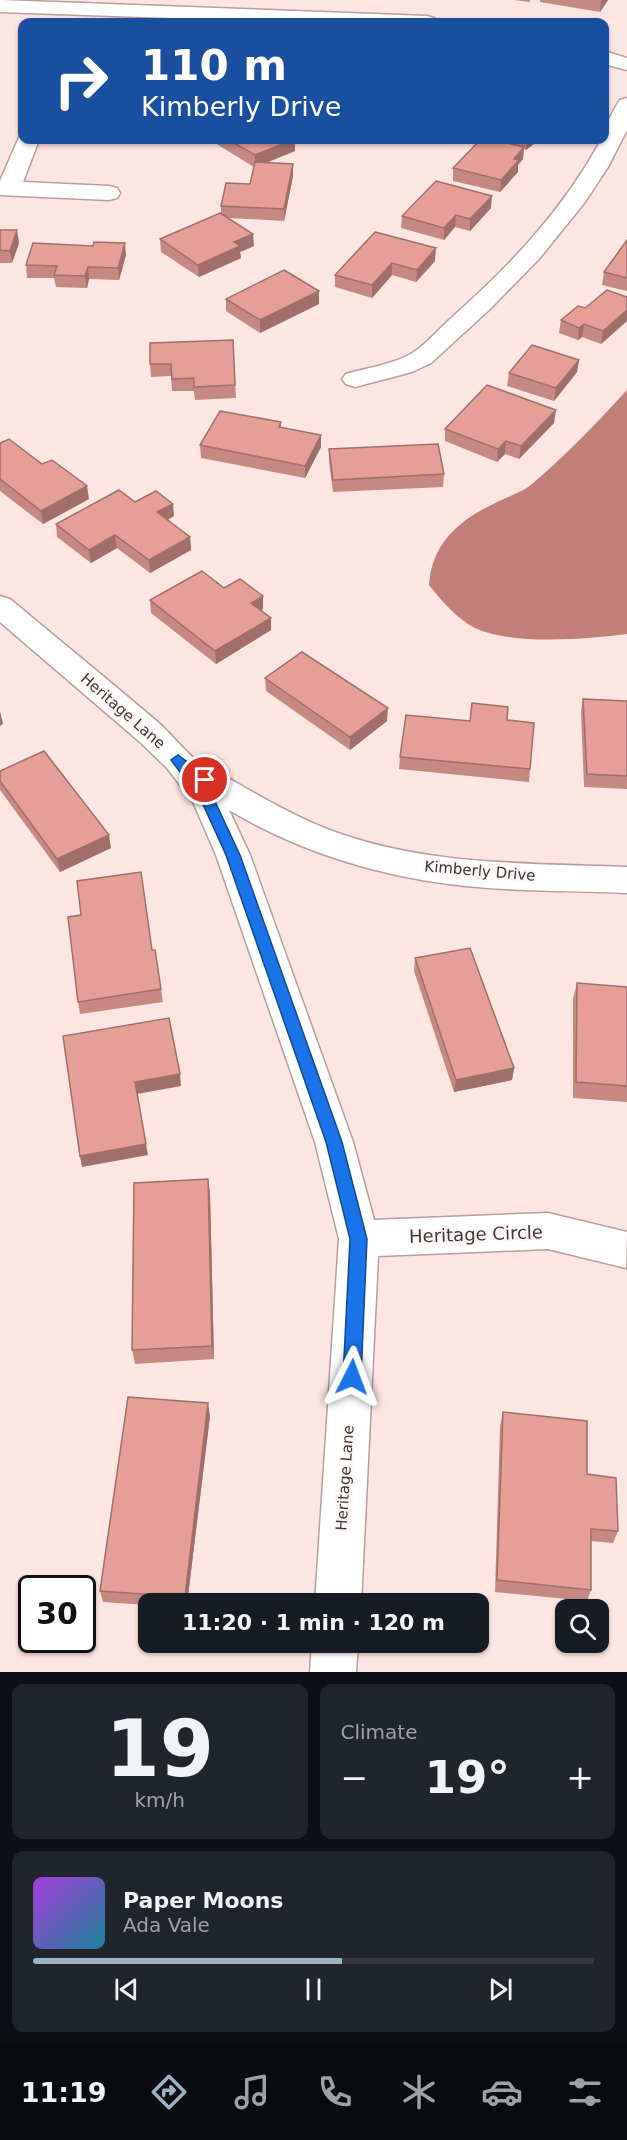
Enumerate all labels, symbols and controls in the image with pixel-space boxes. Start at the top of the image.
text: 110 m [141,41,287,90]
icon: right [42,42,120,120]
text: Kimberly Drive [141,91,341,122]
street label: Heritage Lane [77,670,169,752]
pin [179,754,230,805]
icon: arrive [188,763,221,796]
street label: Kimberly Drive [424,857,536,885]
street label: Heritage Circle [409,1221,543,1247]
position arrow [320,1345,384,1409]
street label: Heritage Lane [332,1425,358,1531]
speed limit sign: 30 [18,1575,96,1653]
map controls [555,1599,609,1653]
button: search [555,1599,609,1653]
text: 11:20 · 1 min · 120 m [182,1610,445,1635]
text: 19 [105,1704,214,1794]
text: Climate [341,1720,417,1744]
text: 19° [425,1751,510,1804]
text: − [341,1758,368,1797]
text: + [566,1758,594,1797]
text: km/h [135,1788,185,1812]
text: Paper Moons [123,1888,283,1913]
text: Ada Vale [123,1913,210,1937]
icon: previous [110,1973,143,2006]
icon: pause [297,1973,330,2006]
icon: next [484,1973,517,2006]
icon: directions [148,2071,190,2113]
icon: music [231,2071,273,2113]
icon: phone [314,2071,356,2113]
icon: climate [398,2071,440,2113]
icon: car [481,2071,523,2113]
icon: filters [564,2071,606,2113]
text: 11:19 [21,2077,107,2108]

